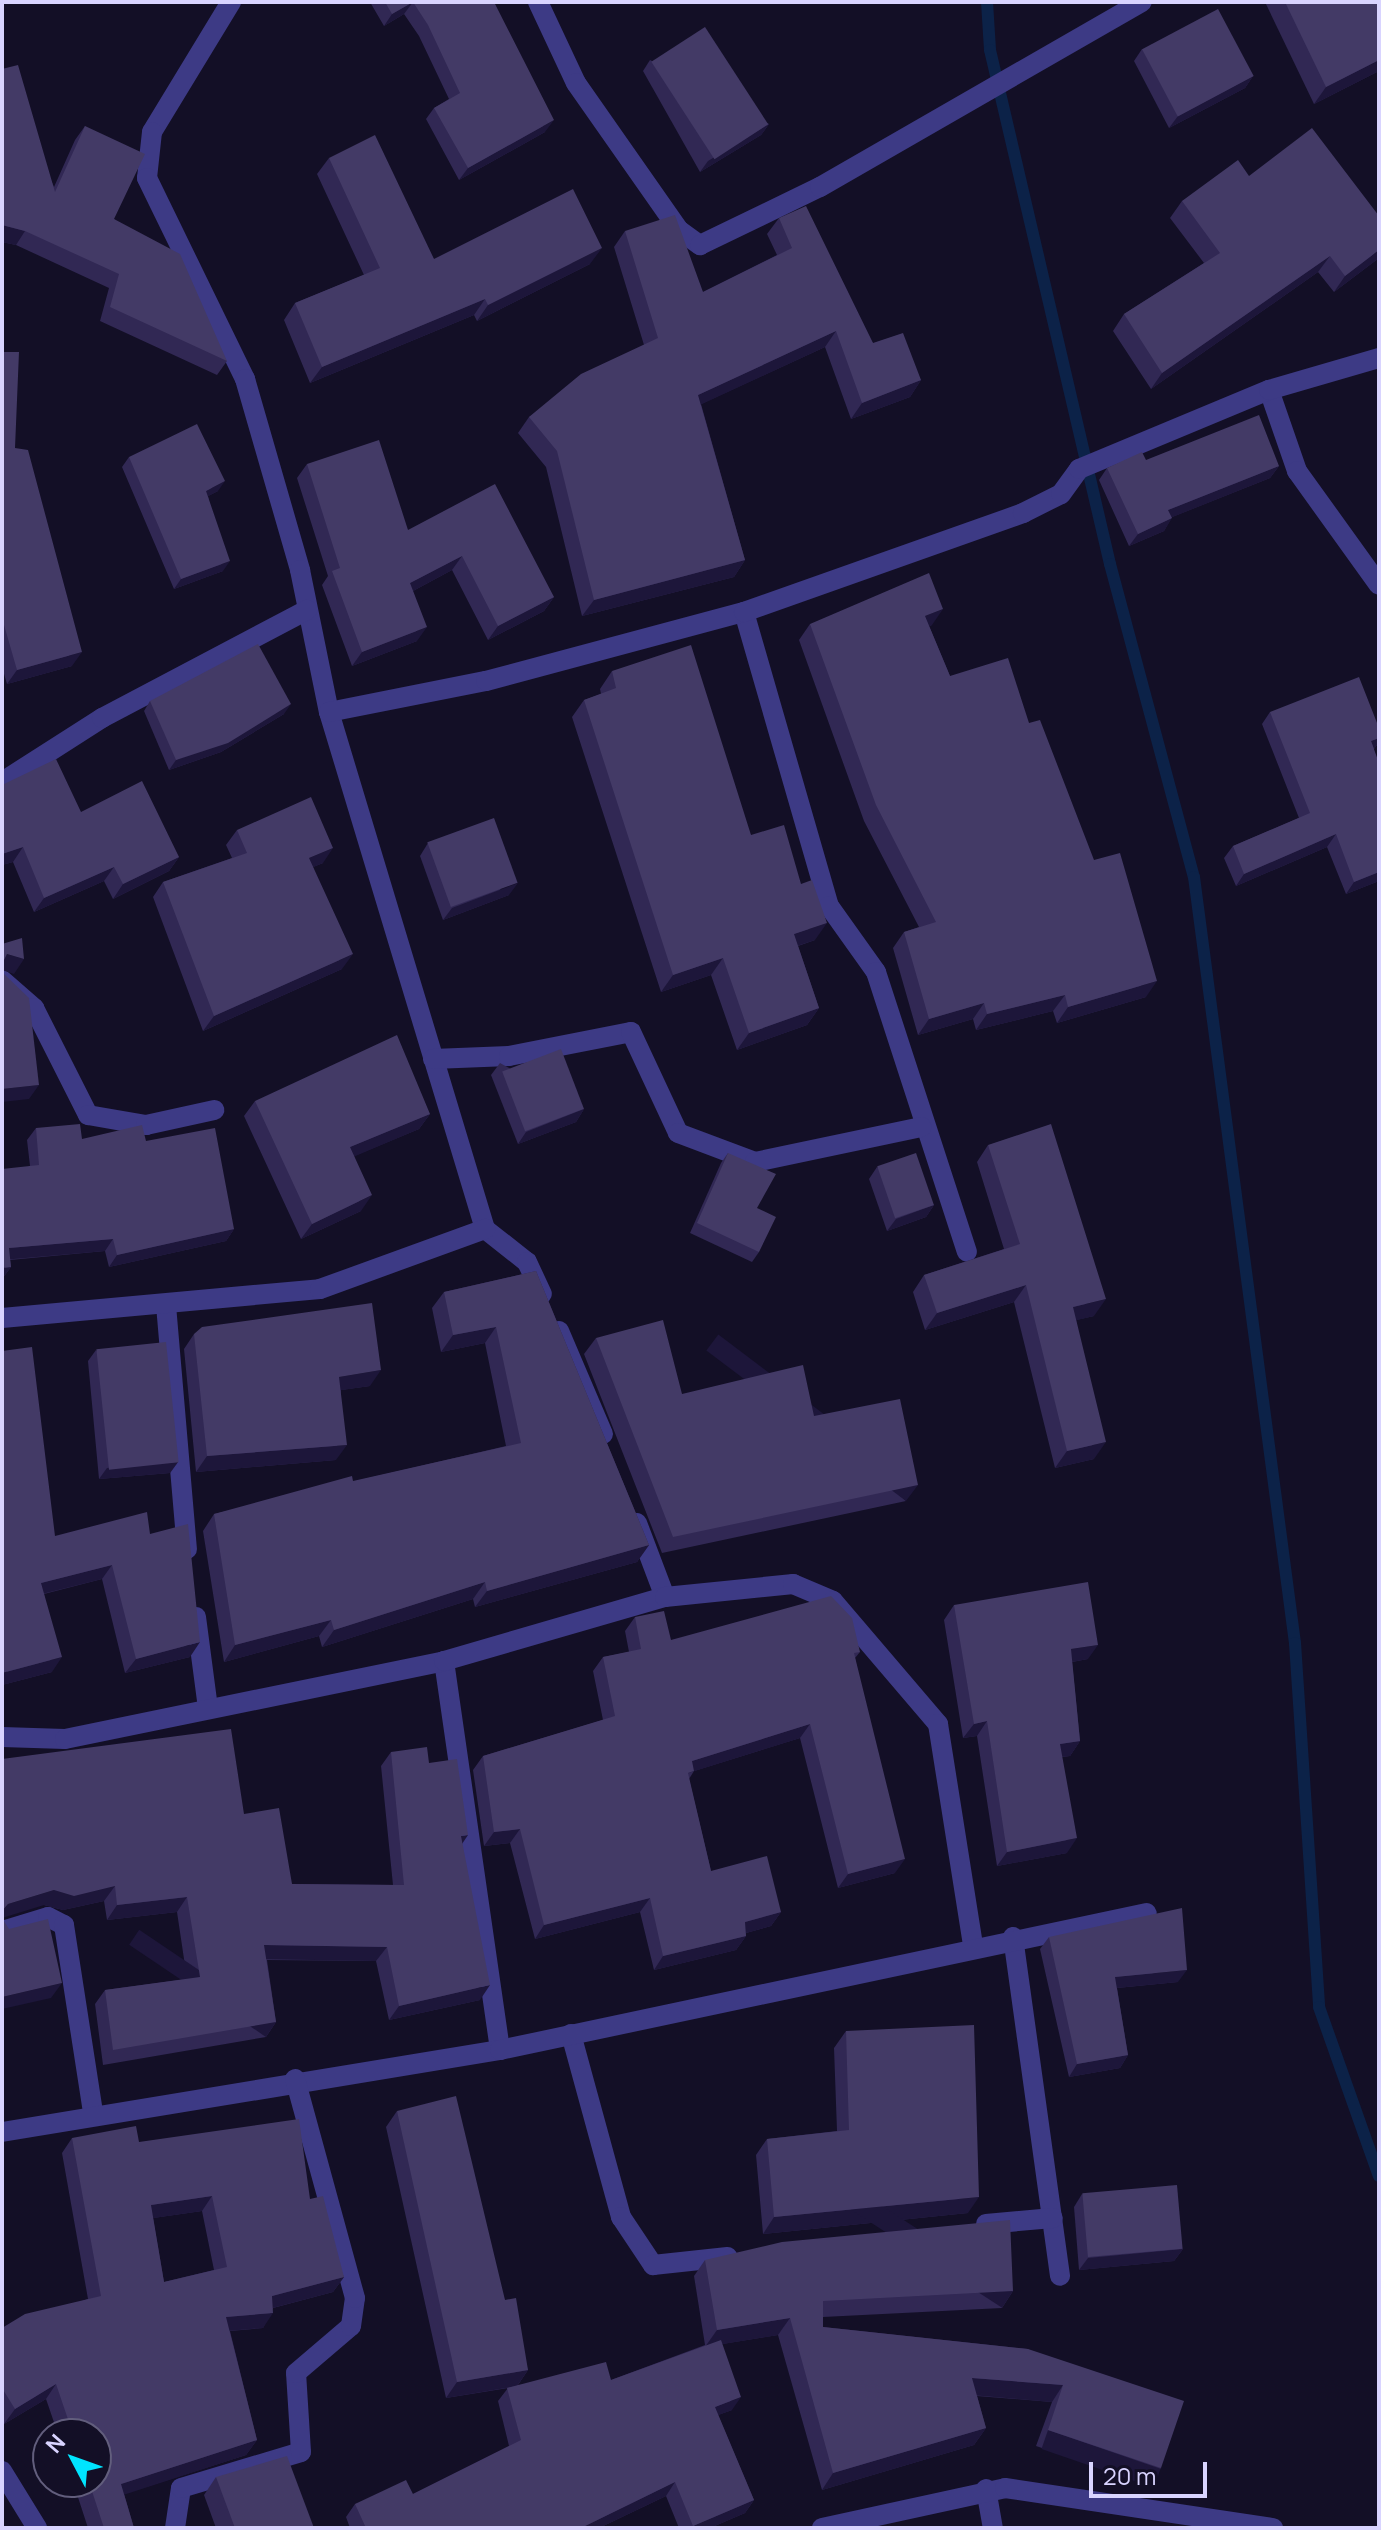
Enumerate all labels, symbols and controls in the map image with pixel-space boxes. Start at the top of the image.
north arrow [32,2418,112,2498]
text: N [39,2428,72,2459]
scale bar [1093,2446,1211,2496]
text: 20 m [1103,2459,1156,2492]

